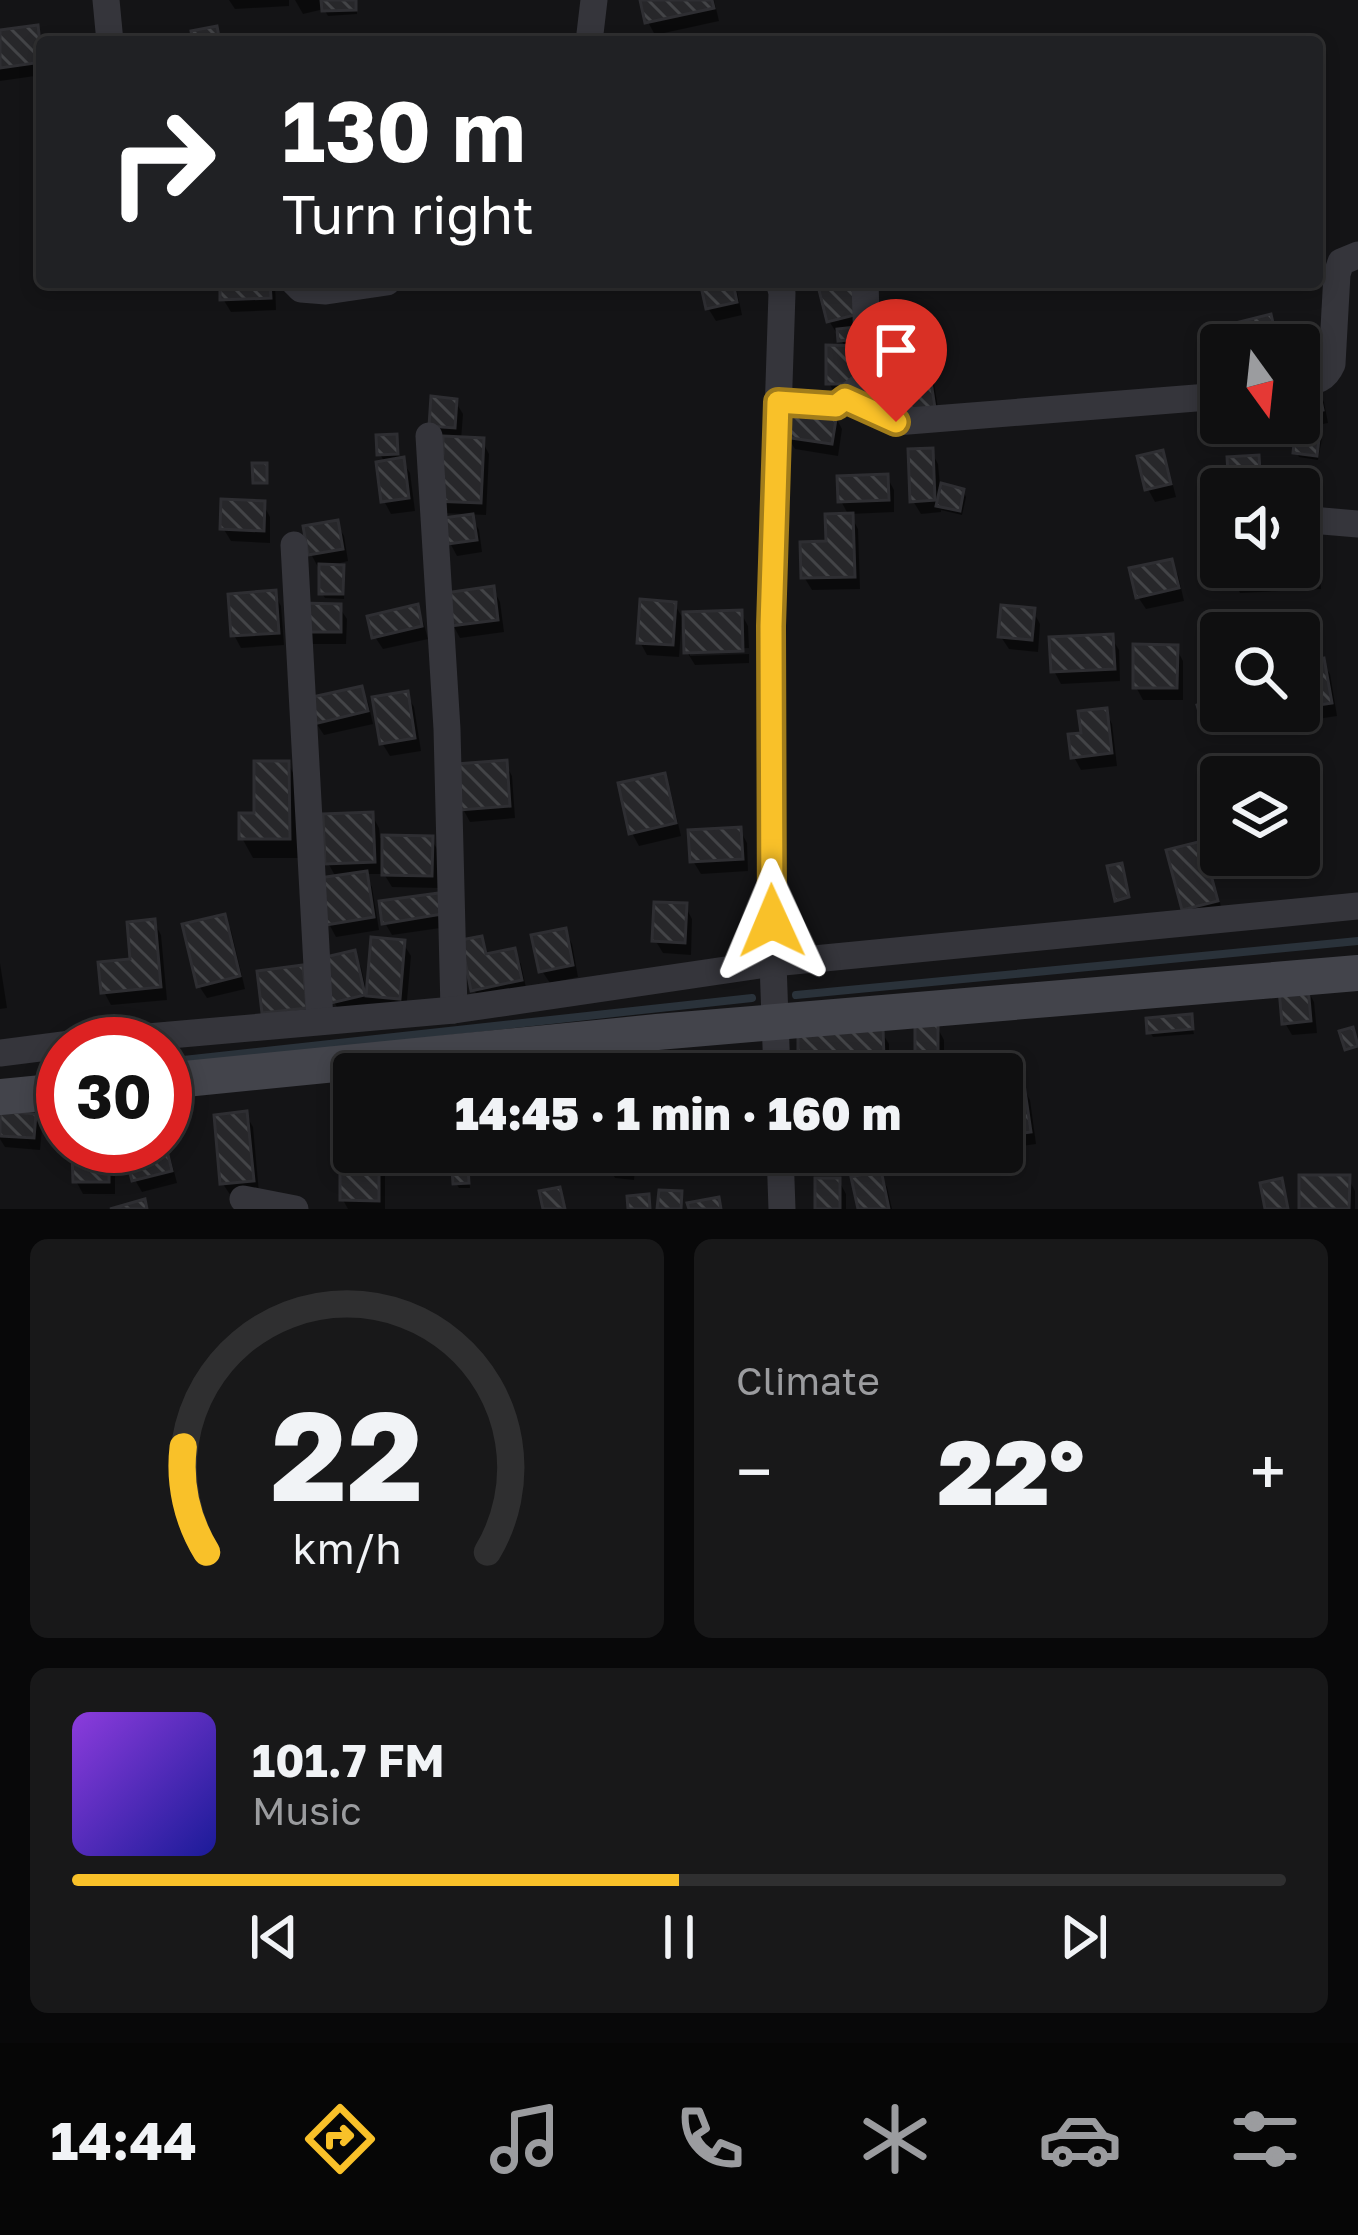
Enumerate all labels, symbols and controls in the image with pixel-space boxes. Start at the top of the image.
text: 130 m [282,80,526,180]
icon: right [84,84,240,240]
text: Turn right [282,181,534,246]
pin [845,299,947,422]
icon: arrive [863,317,929,383]
north arrow [1200,324,1320,444]
map controls [1200,324,1320,876]
button: sound [1200,468,1320,588]
button: search [1200,612,1320,732]
button: layers [1200,756,1320,876]
position arrow [709,858,835,984]
speed limit sign: 30 [36,1017,192,1173]
text: 14:45 · 1 min · 160 m [455,1086,901,1140]
text: Climate [736,1357,880,1404]
text: 22 [271,1379,423,1528]
text: 22° [938,1417,1084,1525]
text: − [736,1431,772,1511]
text: + [1250,1431,1286,1511]
text: km/h [292,1521,402,1572]
text: 101.7 FM [252,1733,445,1787]
text: Music [252,1787,362,1834]
icon: previous [241,1904,307,1970]
icon: pause [646,1904,712,1970]
icon: next [1051,1904,1117,1970]
icon: directions [298,2097,382,2181]
icon: music [483,2097,567,2181]
icon: phone [668,2097,752,2181]
icon: climate [853,2097,937,2181]
icon: car [1038,2097,1122,2181]
icon: filters [1223,2097,1307,2181]
text: 14:44 [51,2107,197,2172]

